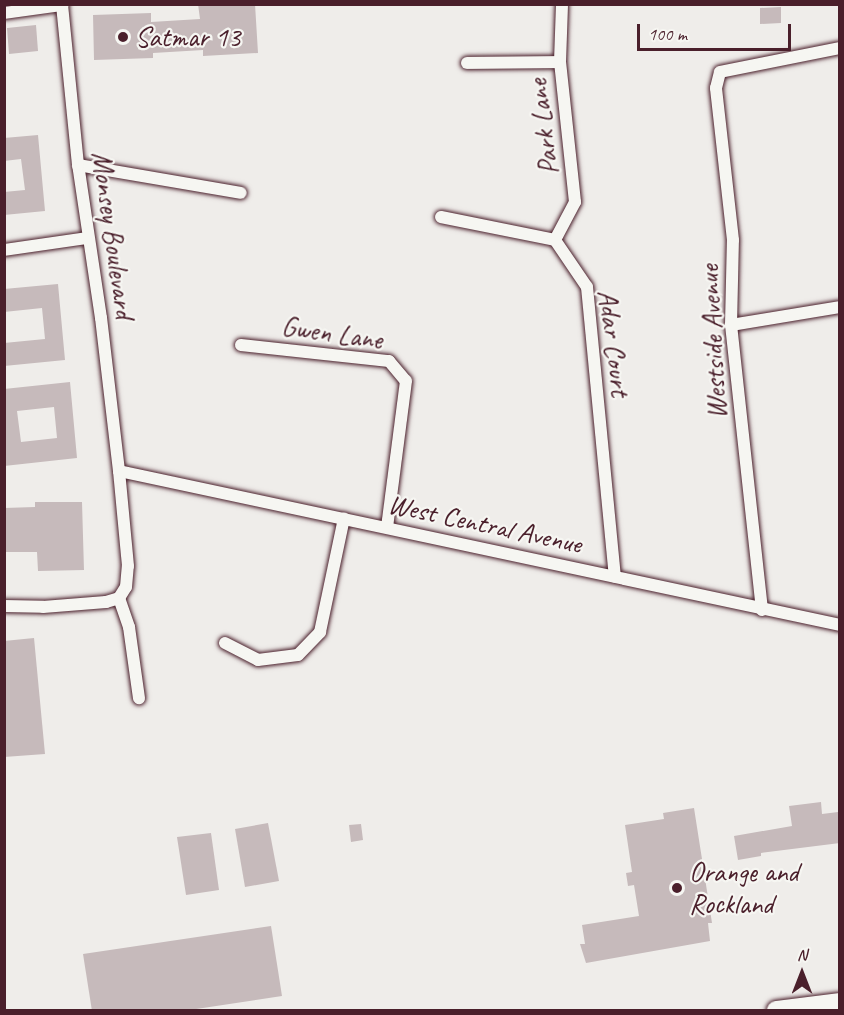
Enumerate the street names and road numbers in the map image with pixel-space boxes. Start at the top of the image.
street label: Park Lane [520,77,566,177]
street label: Monsey Boulevard [85,149,141,321]
street label: Westside Avenue [692,264,734,420]
street label: Adar Court [591,288,637,398]
street label: Gwen Lane [279,309,385,357]
street label: West Central Avenue [385,487,585,561]

